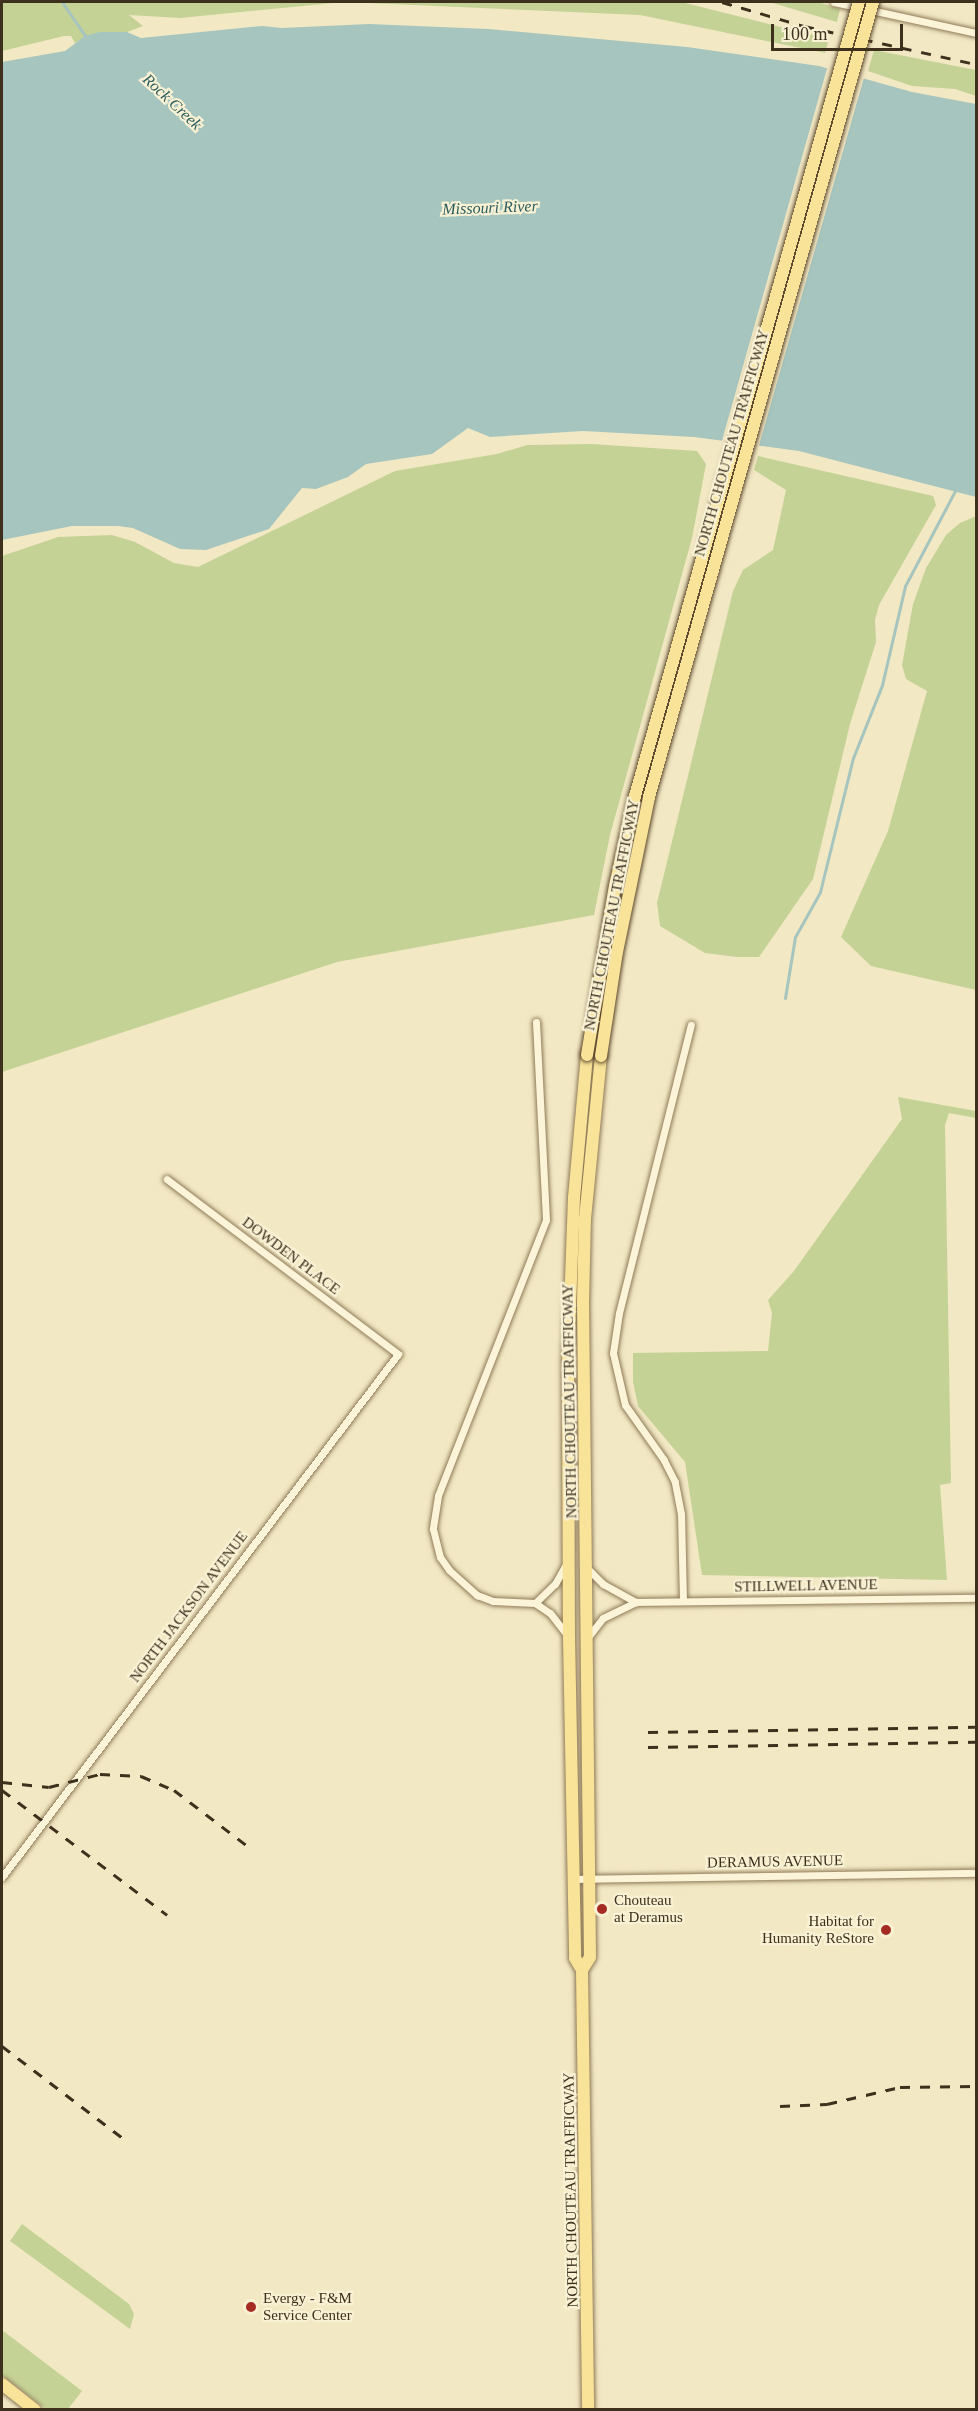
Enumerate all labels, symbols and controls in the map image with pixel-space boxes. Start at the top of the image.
scale bar [774,12,906,50]
text: 100 m [782,24,828,44]
water label: Rock Creek [139,70,205,134]
water label: Missouri River [442,197,538,219]
street label: NORTH CHOUTEAU TRAFFICWAY [691,327,773,559]
street label: NORTH CHOUTEAU TRAFFICWAY [581,798,643,1032]
street label: DOWDEN PLACE [239,1213,343,1299]
street label: NORTH CHOUTEAU TRAFFICWAY [559,1283,581,1519]
street label: NORTH JACKSON AVENUE [126,1528,252,1686]
street label: STILLWELL AVENUE [733,1576,879,1596]
street label: DERAMUS AVENUE [706,1852,844,1872]
place label: Chouteau at Deramus [614,1891,683,1926]
marker: Chouteau at Deramus [595,1902,609,1916]
place label: Habitat for Humanity ReStore [762,1912,874,1947]
marker: Habitat for Humanity ReStore [879,1923,893,1937]
street label: NORTH CHOUTEAU TRAFFICWAY [560,2072,582,2308]
place label: Evergy - F&M Service Center [263,2289,352,2324]
marker: Evergy - F&M Service Center [244,2300,258,2314]

